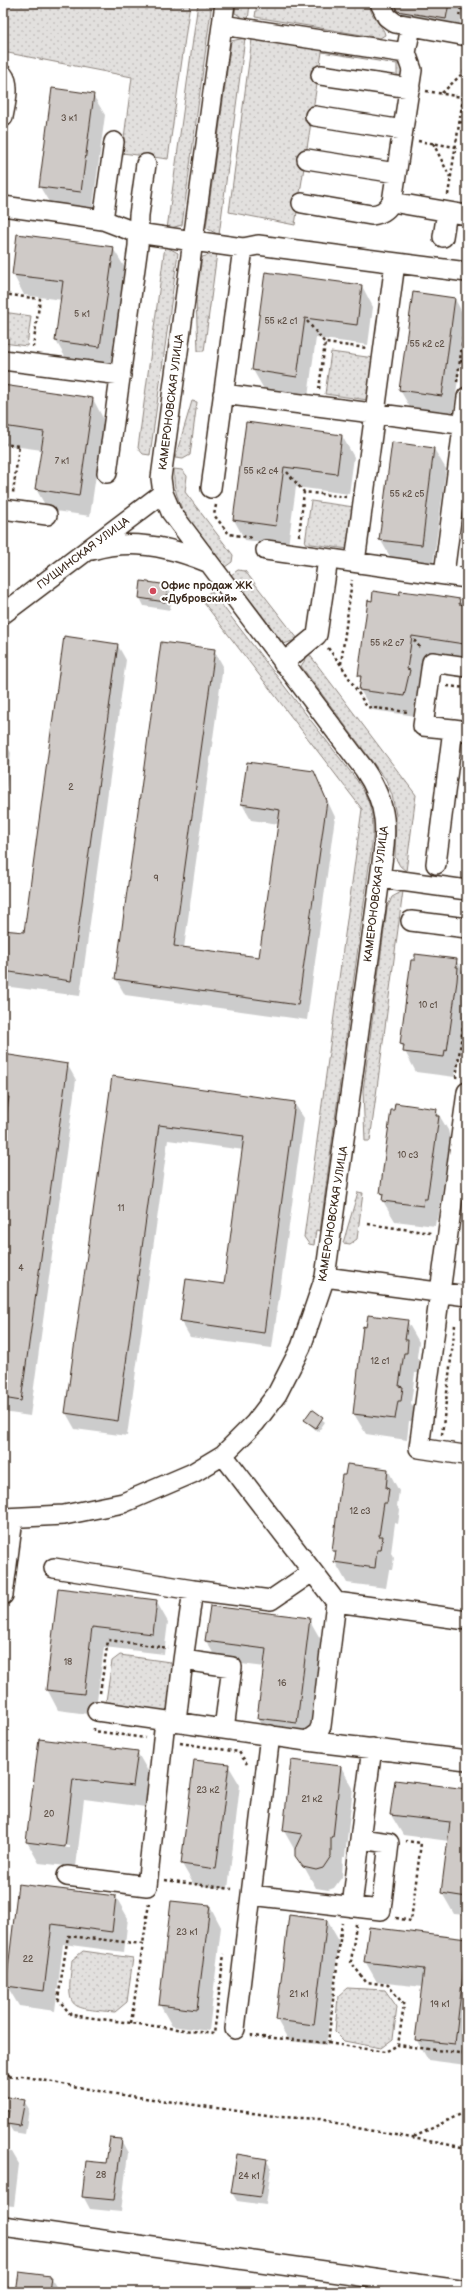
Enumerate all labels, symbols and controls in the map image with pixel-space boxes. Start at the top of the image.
house number: 3 к1 [61,113,77,124]
house number: 5 к1 [74,309,90,320]
house number: 55 к2 с1 [264,316,298,327]
street label: КАМЕРОНОВСКАЯ УЛИЦА [156,333,186,471]
house number: 55 к2 с2 [409,339,445,350]
house number: 7 к1 [55,456,69,467]
house number: 55 к2 с4 [243,466,279,477]
house number: 55 к2 с5 [390,489,424,500]
street label: ПУЩИНСКАЯ УЛИЦА [34,514,132,592]
place label: Офис продаж ЖК «Дубровский» [161,579,253,605]
marker: Офис продаж ЖК «Дубровский» [148,586,158,596]
house number: 55 к2 с7 [370,638,405,649]
house number: 2 [68,782,74,793]
street label: КАМЕРОНОВСКАЯ УЛИЦА [361,825,391,963]
house number: 9 [153,873,159,884]
house number: 10 с1 [418,1000,438,1011]
street label: КАМЕРОНОВСКАЯ УЛИЦА [316,1145,350,1283]
house number: 10 с3 [397,1150,419,1161]
house number: 11 [118,1203,124,1214]
house number: 4 [18,1263,24,1274]
house number: 12 с1 [370,1356,390,1367]
house number: 12 с3 [349,1506,371,1517]
house number: 18 [64,1657,72,1668]
house number: 16 [278,1678,287,1689]
house number: 23 к2 [196,1785,220,1796]
house number: 21 к2 [301,1794,323,1805]
house number: 20 [44,1809,54,1820]
house number: 23 к1 [176,1927,198,1938]
house number: 22 [23,1954,34,1965]
house number: 21 к1 [289,1989,309,2000]
house number: 19 к1 [430,1999,450,2010]
house number: 28 [96,2170,106,2181]
house number: 24 к1 [238,2171,260,2182]

